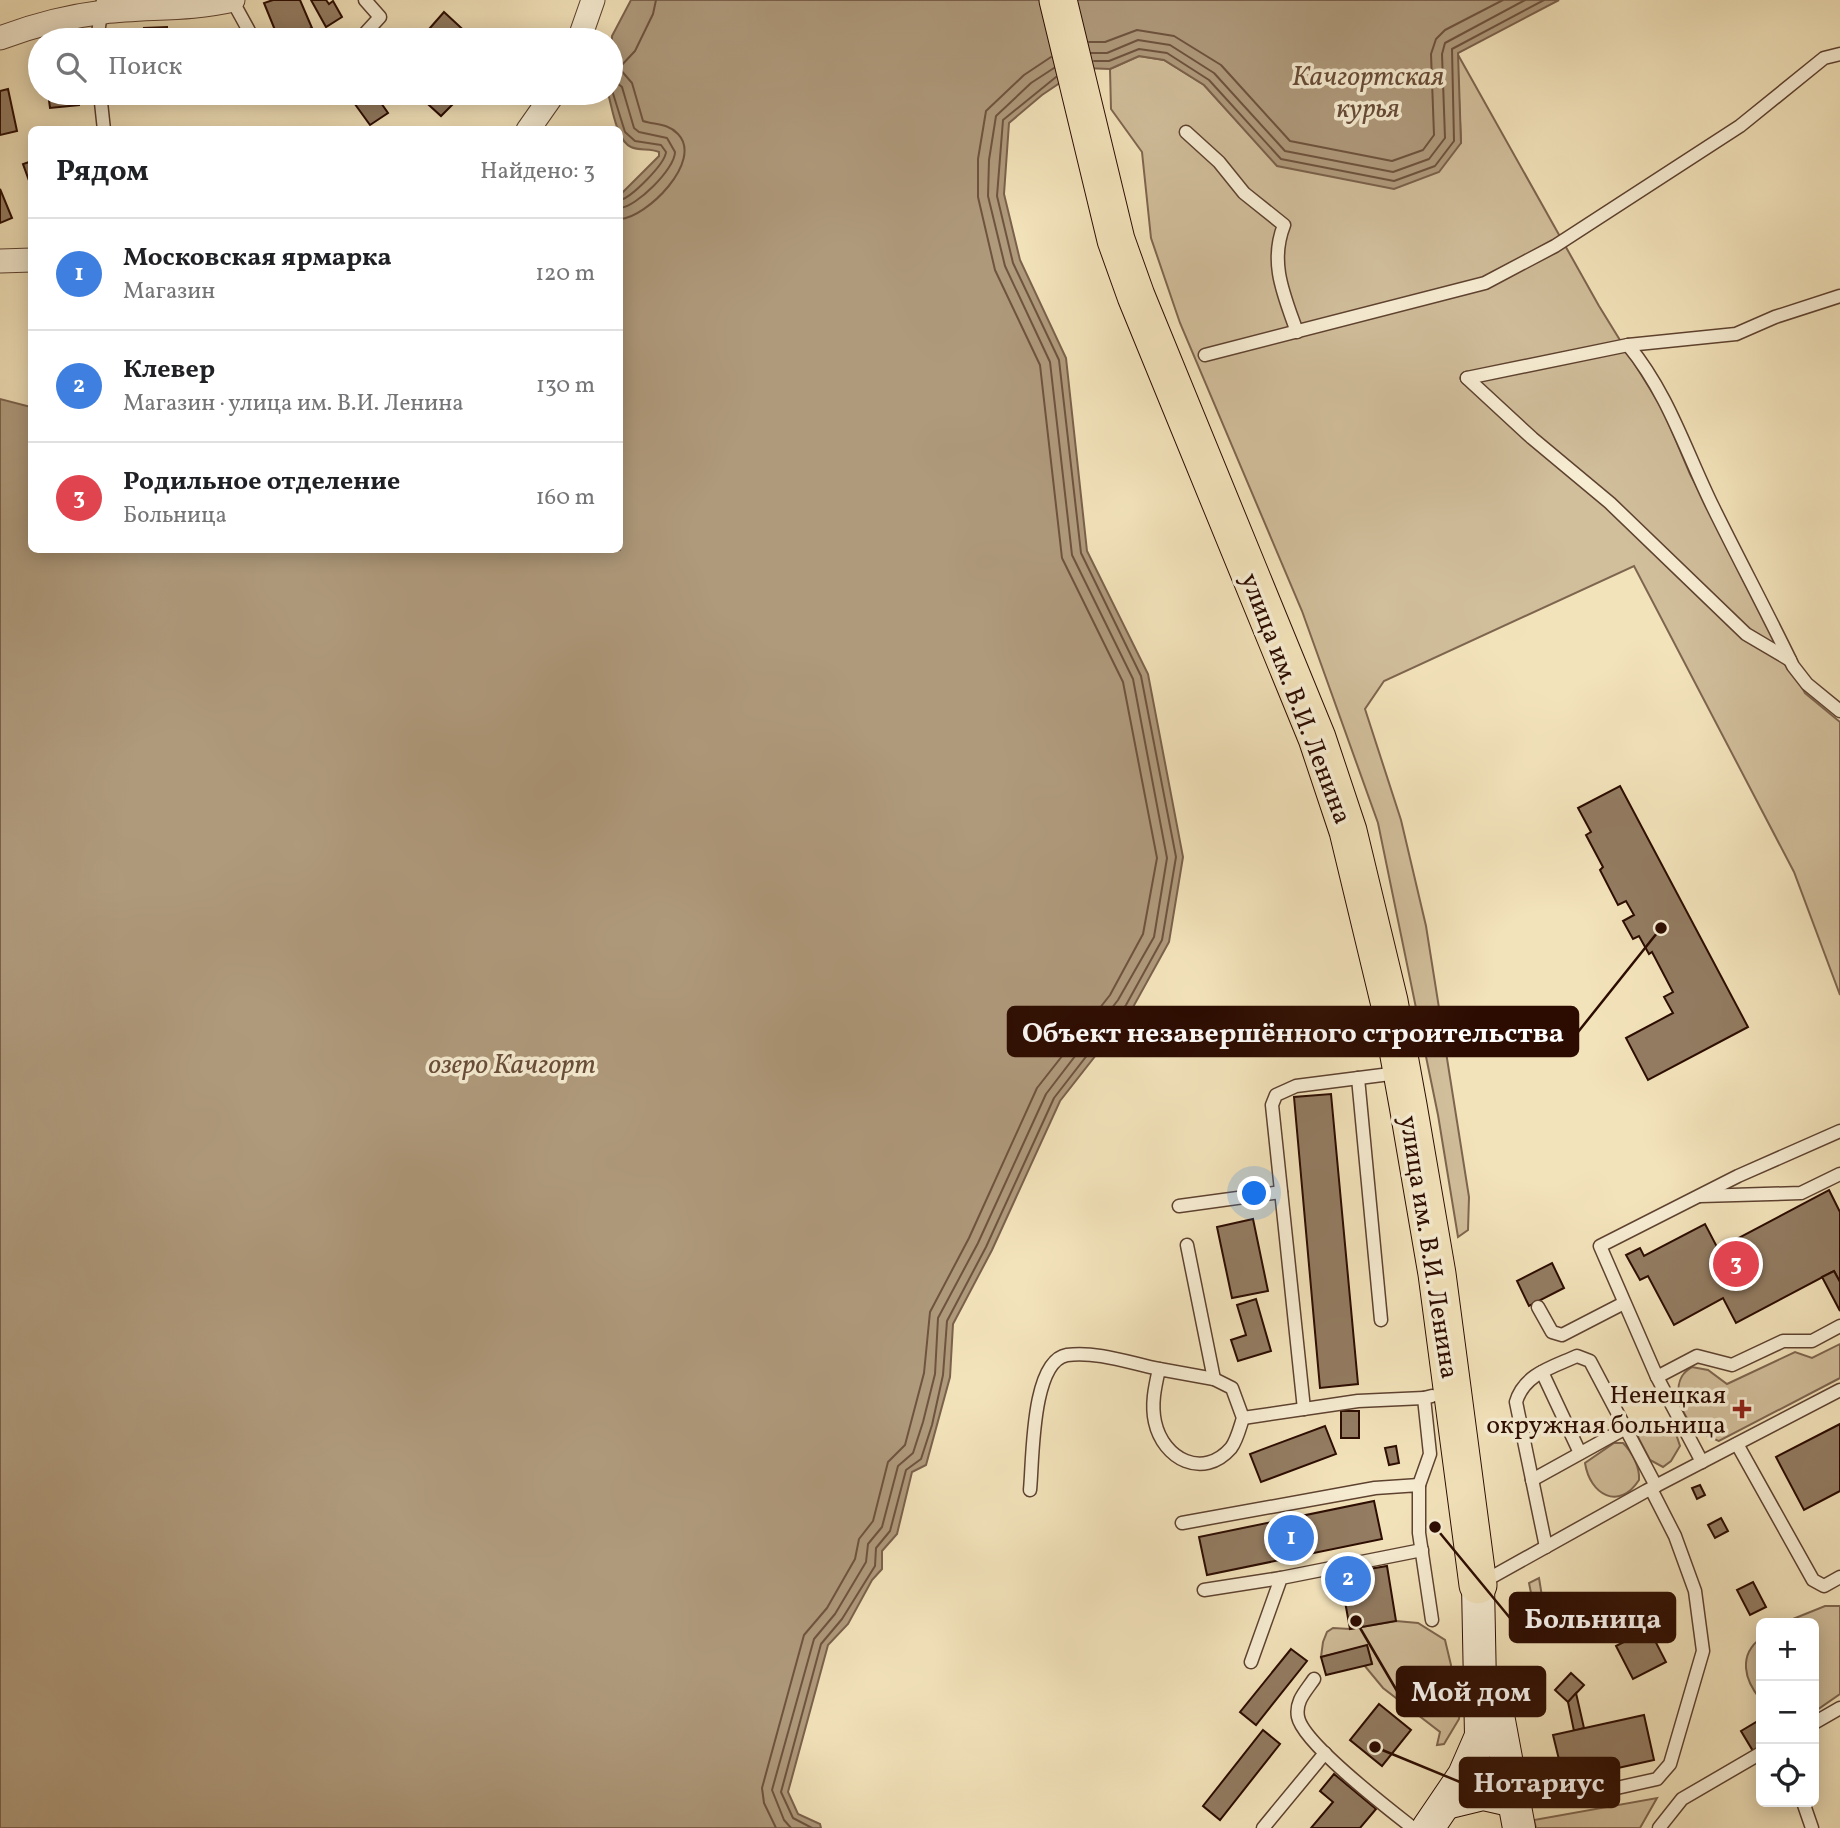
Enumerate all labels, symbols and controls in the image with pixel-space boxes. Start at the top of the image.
search box [28,28,623,105]
icon: search [52,48,90,86]
text: Поиск [108,49,182,85]
water label: Качгортская курья [1292,58,1444,129]
text: Рядом [56,151,149,193]
text: Найдено: 3 [480,156,595,188]
text: Московская ярмарка [123,240,392,276]
text: 1 [74,258,84,290]
text: 120 m [535,258,595,290]
text: Магазин [123,276,215,308]
text: Клевер [123,352,215,388]
text: 2 [73,370,85,402]
text: 130 m [536,370,595,402]
text: Магазин · улица им. В.И. Ленина [123,388,464,420]
text: Родильное отделение [123,464,400,500]
text: 3 [73,482,85,514]
text: 160 m [536,482,595,514]
text: Больница [123,500,227,532]
street label: улица им. В.И. Ленина [1231,568,1360,829]
callout: Объект незавершённого строительства [1008,1007,1578,1056]
text: Объект незавершённого строительства [1022,1015,1564,1054]
water label: озеро Качгорт [428,1046,596,1085]
street label: улица им. В.И. Ленина [1389,1113,1467,1382]
your location [1237,1176,1271,1210]
pin: 3 [1713,1238,1759,1290]
place label: Ненецкая окружная больница [1486,1378,1726,1444]
marker: Ненецкая окружная больница [1732,1399,1752,1419]
pin: 1 [1268,1512,1314,1564]
pin: 2 [1325,1553,1371,1605]
callout: Больница [1510,1593,1675,1642]
text: Больница [1524,1601,1662,1640]
map controls [1756,1618,1819,1807]
button: + [1756,1618,1819,1681]
callout: Мой дом [1397,1667,1545,1716]
text: Мой дом [1411,1674,1531,1713]
button: − [1756,1681,1819,1744]
button: locate [1756,1744,1819,1807]
callout: Нотариус [1460,1758,1619,1807]
text: Нотариус [1473,1765,1605,1804]

